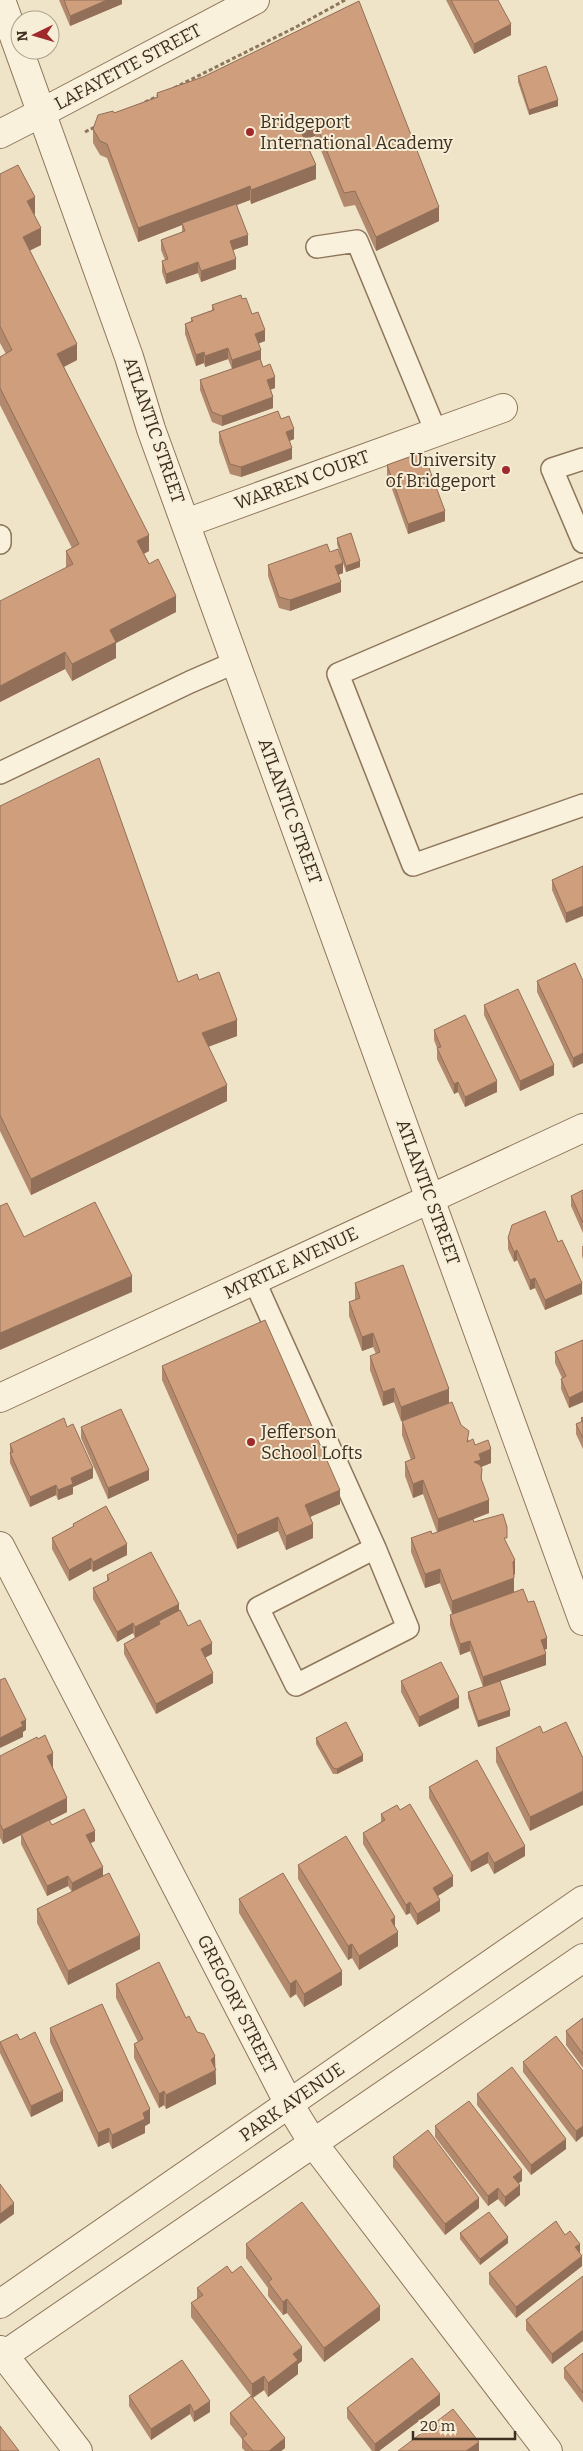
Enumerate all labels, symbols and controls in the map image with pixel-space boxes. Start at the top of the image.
north arrow [10,10,60,60]
street label: LAFAYETTE STREET [51,19,206,115]
text: N [14,30,31,42]
place label: Bridgeport International Academy [260,111,453,154]
marker: Bridgeport International Academy [244,126,256,138]
street label: ATLANTIC STREET [119,354,189,506]
street label: WARREN COURT [232,445,373,515]
place label: University of Bridgeport [386,449,496,492]
marker: University of Bridgeport [500,464,512,476]
street label: ATLANTIC STREET [253,735,327,887]
street label: ATLANTIC STREET [391,1116,465,1268]
street label: MYRTLE AVENUE [220,1222,362,1304]
place label: Jefferson School Lofts [260,1421,363,1464]
marker: Jefferson School Lofts [245,1436,257,1448]
street label: GREGORY STREET [193,1931,282,2077]
street label: PARK AVENUE [235,2058,349,2146]
scale bar [413,2408,516,2440]
text: 20 m [420,2417,456,2435]

